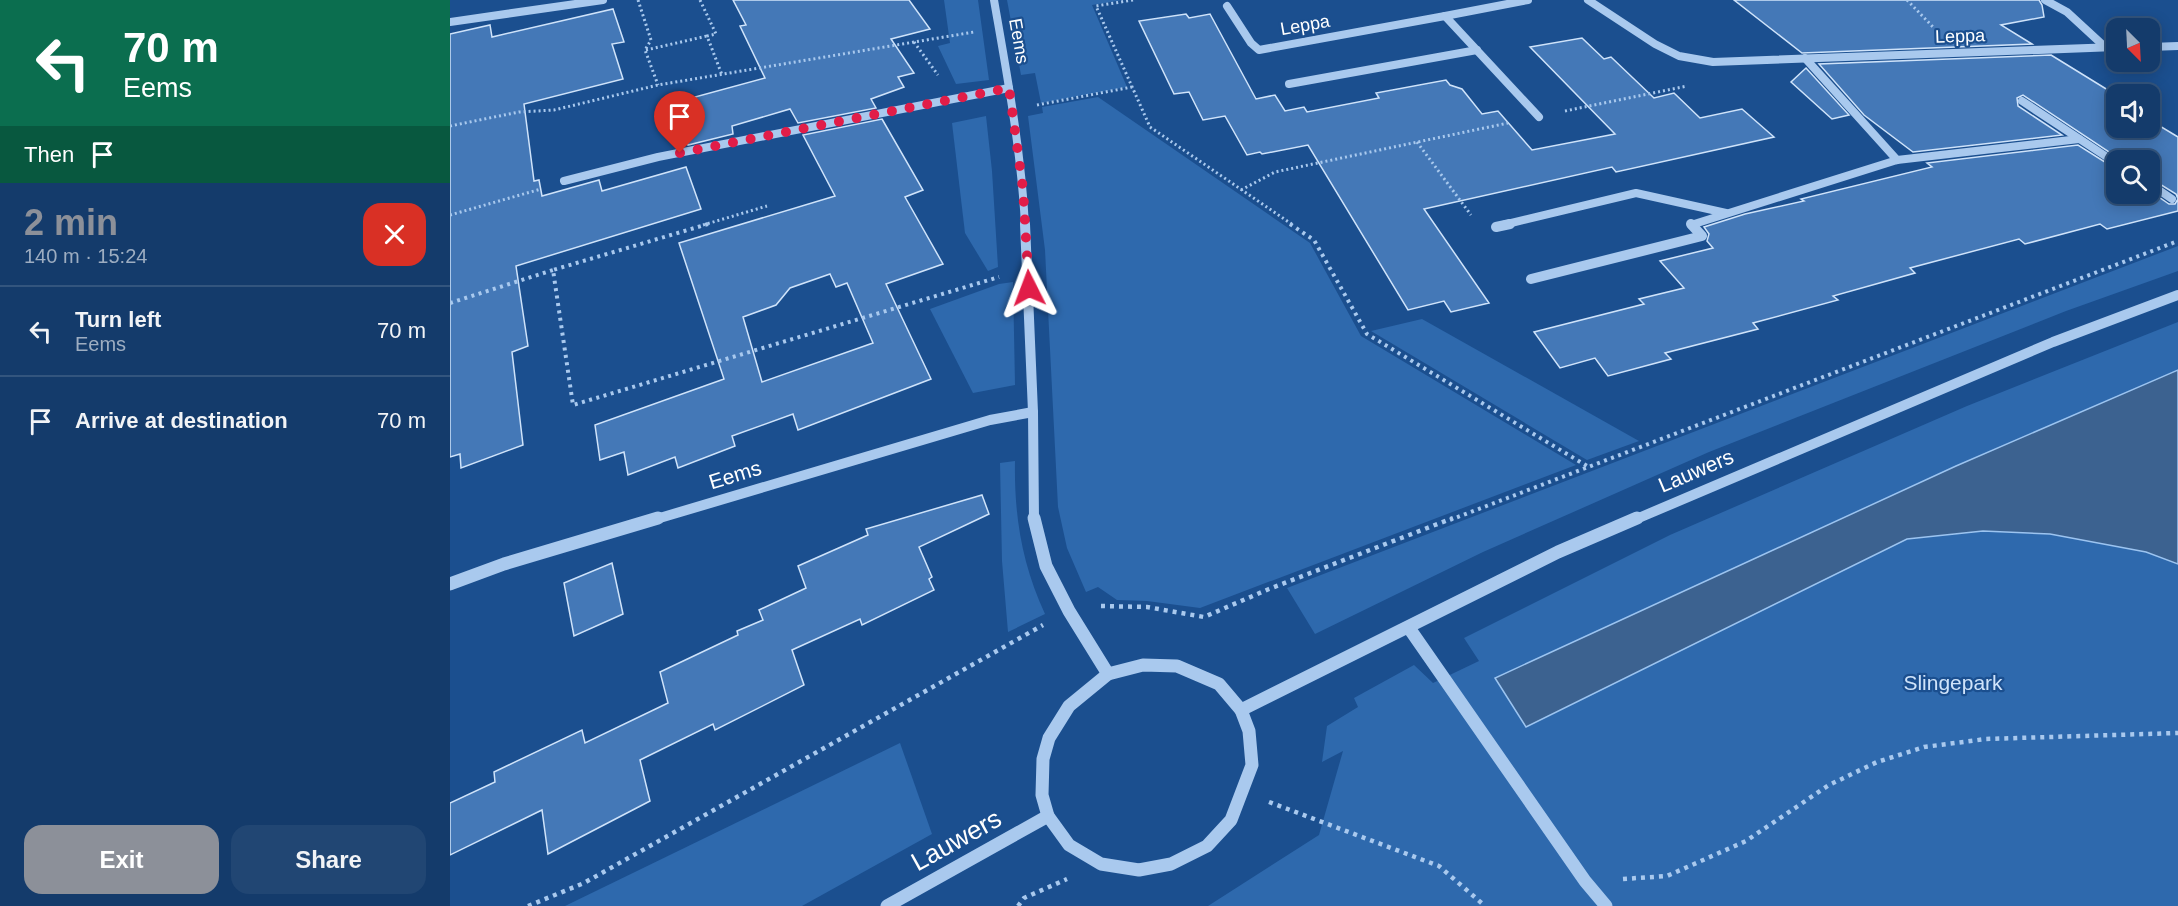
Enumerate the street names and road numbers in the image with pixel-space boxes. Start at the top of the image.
street label: Leppa [1279,11,1332,39]
street label: Eems [1005,17,1033,65]
street label: Leppa [1935,25,1986,47]
street label: Lauwers [1655,444,1737,497]
street label: Eems [706,456,764,493]
street label: Lauwers [906,803,1006,877]

